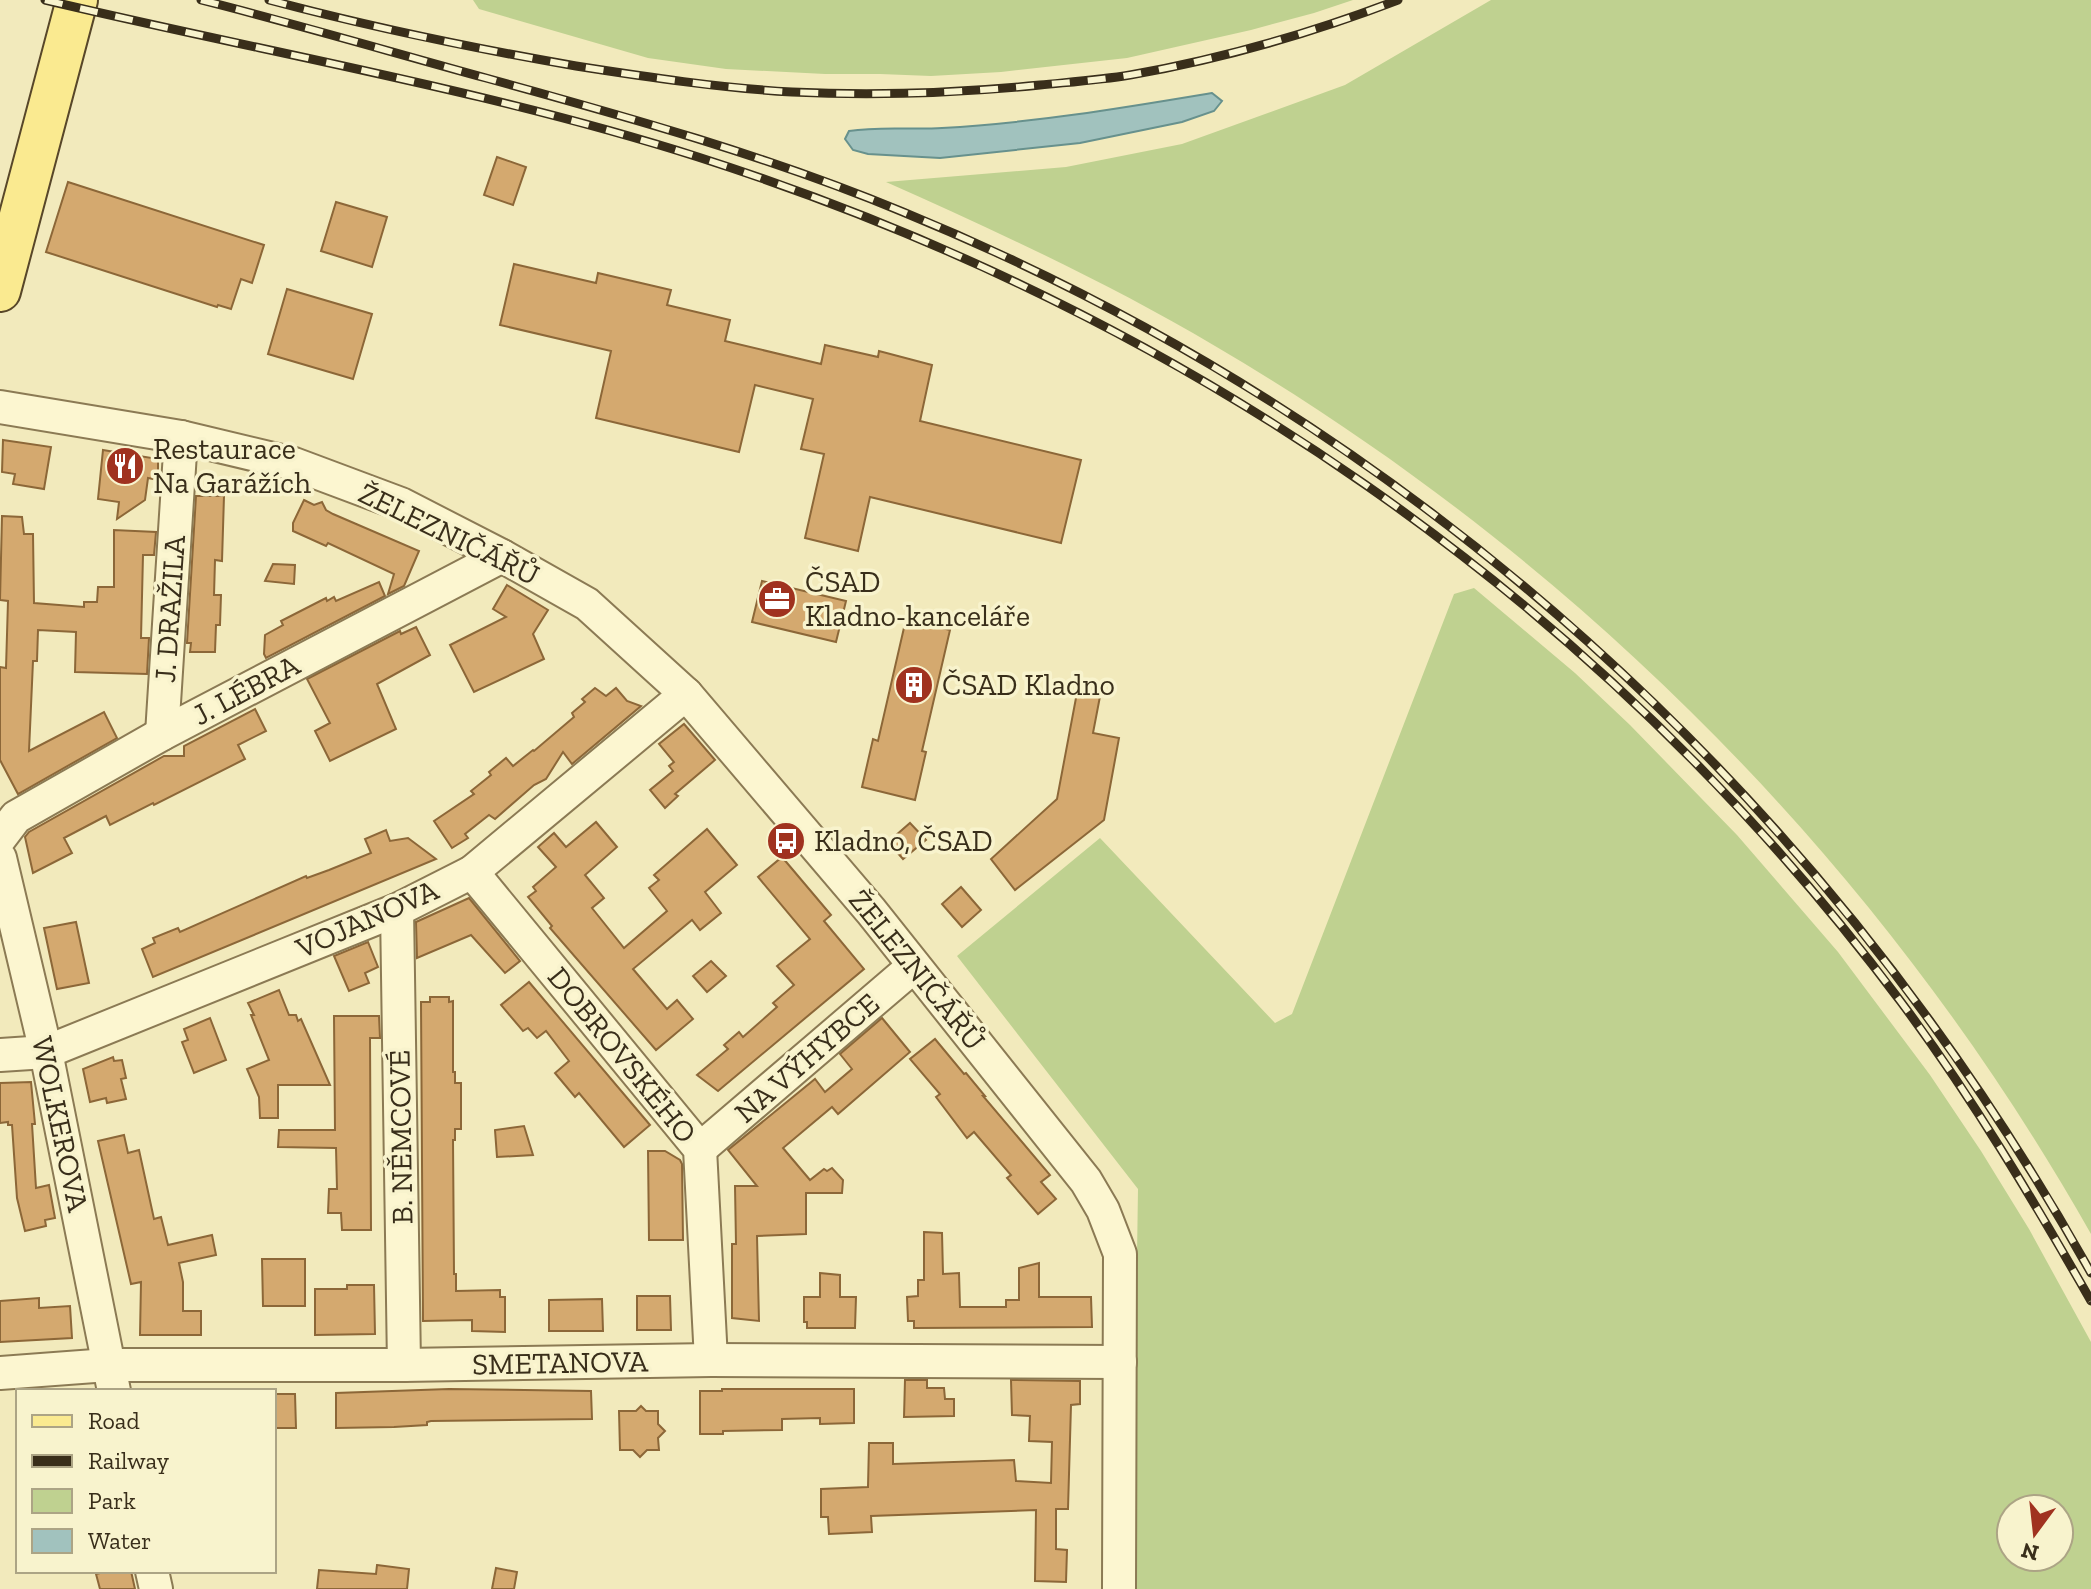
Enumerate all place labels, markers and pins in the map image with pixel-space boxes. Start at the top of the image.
place label: Restaurace Na Garážích [153,431,311,501]
restaurant icon: Restaurace Na Garážích [104,445,146,487]
place label: ČSAD Kladno-kanceláře [805,564,1030,634]
office icon: ČSAD Kladno-kanceláře [756,578,798,620]
building icon: ČSAD Kladno [893,664,935,706]
place label: ČSAD Kladno [942,667,1115,703]
bus stop icon: Kladno, ČSAD [765,820,807,862]
place label: Kladno, ČSAD [814,823,993,859]

